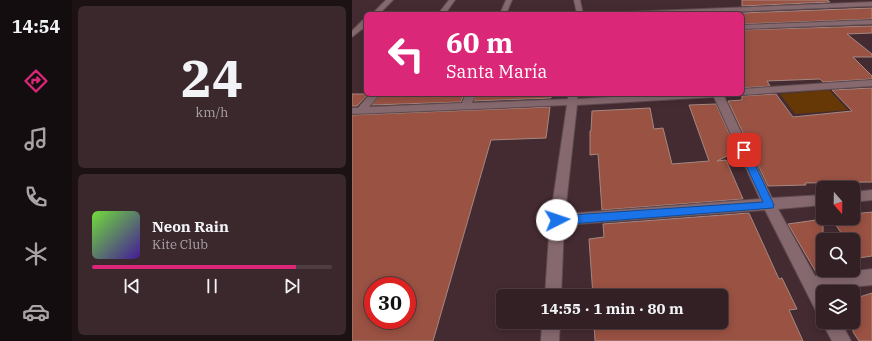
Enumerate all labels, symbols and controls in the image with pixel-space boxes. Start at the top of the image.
text: 14:54 [12,15,60,38]
text: 60 m [446,24,513,61]
icon: left [380,28,432,80]
text: 24 [181,44,243,111]
text: Santa María [446,60,547,83]
icon: directions [22,67,50,95]
text: km/h [196,104,228,121]
icon: music [22,125,50,153]
pin [727,133,761,167]
icon: arrive [733,139,755,161]
north arrow [816,181,860,225]
map controls [816,181,860,329]
icon: phone [22,183,50,211]
position arrow [536,199,578,241]
text: Neon Rain [152,217,229,236]
button: search [816,233,860,277]
text: Kite Club [152,236,208,253]
icon: climate [22,240,50,268]
icon: previous [121,275,143,297]
icon: pause [201,275,223,297]
icon: next [281,275,303,297]
speed limit sign: 30 [364,277,416,329]
button: layers [816,285,860,329]
icon: car [22,298,50,326]
text: 14:55 · 1 min · 80 m [540,299,684,318]

